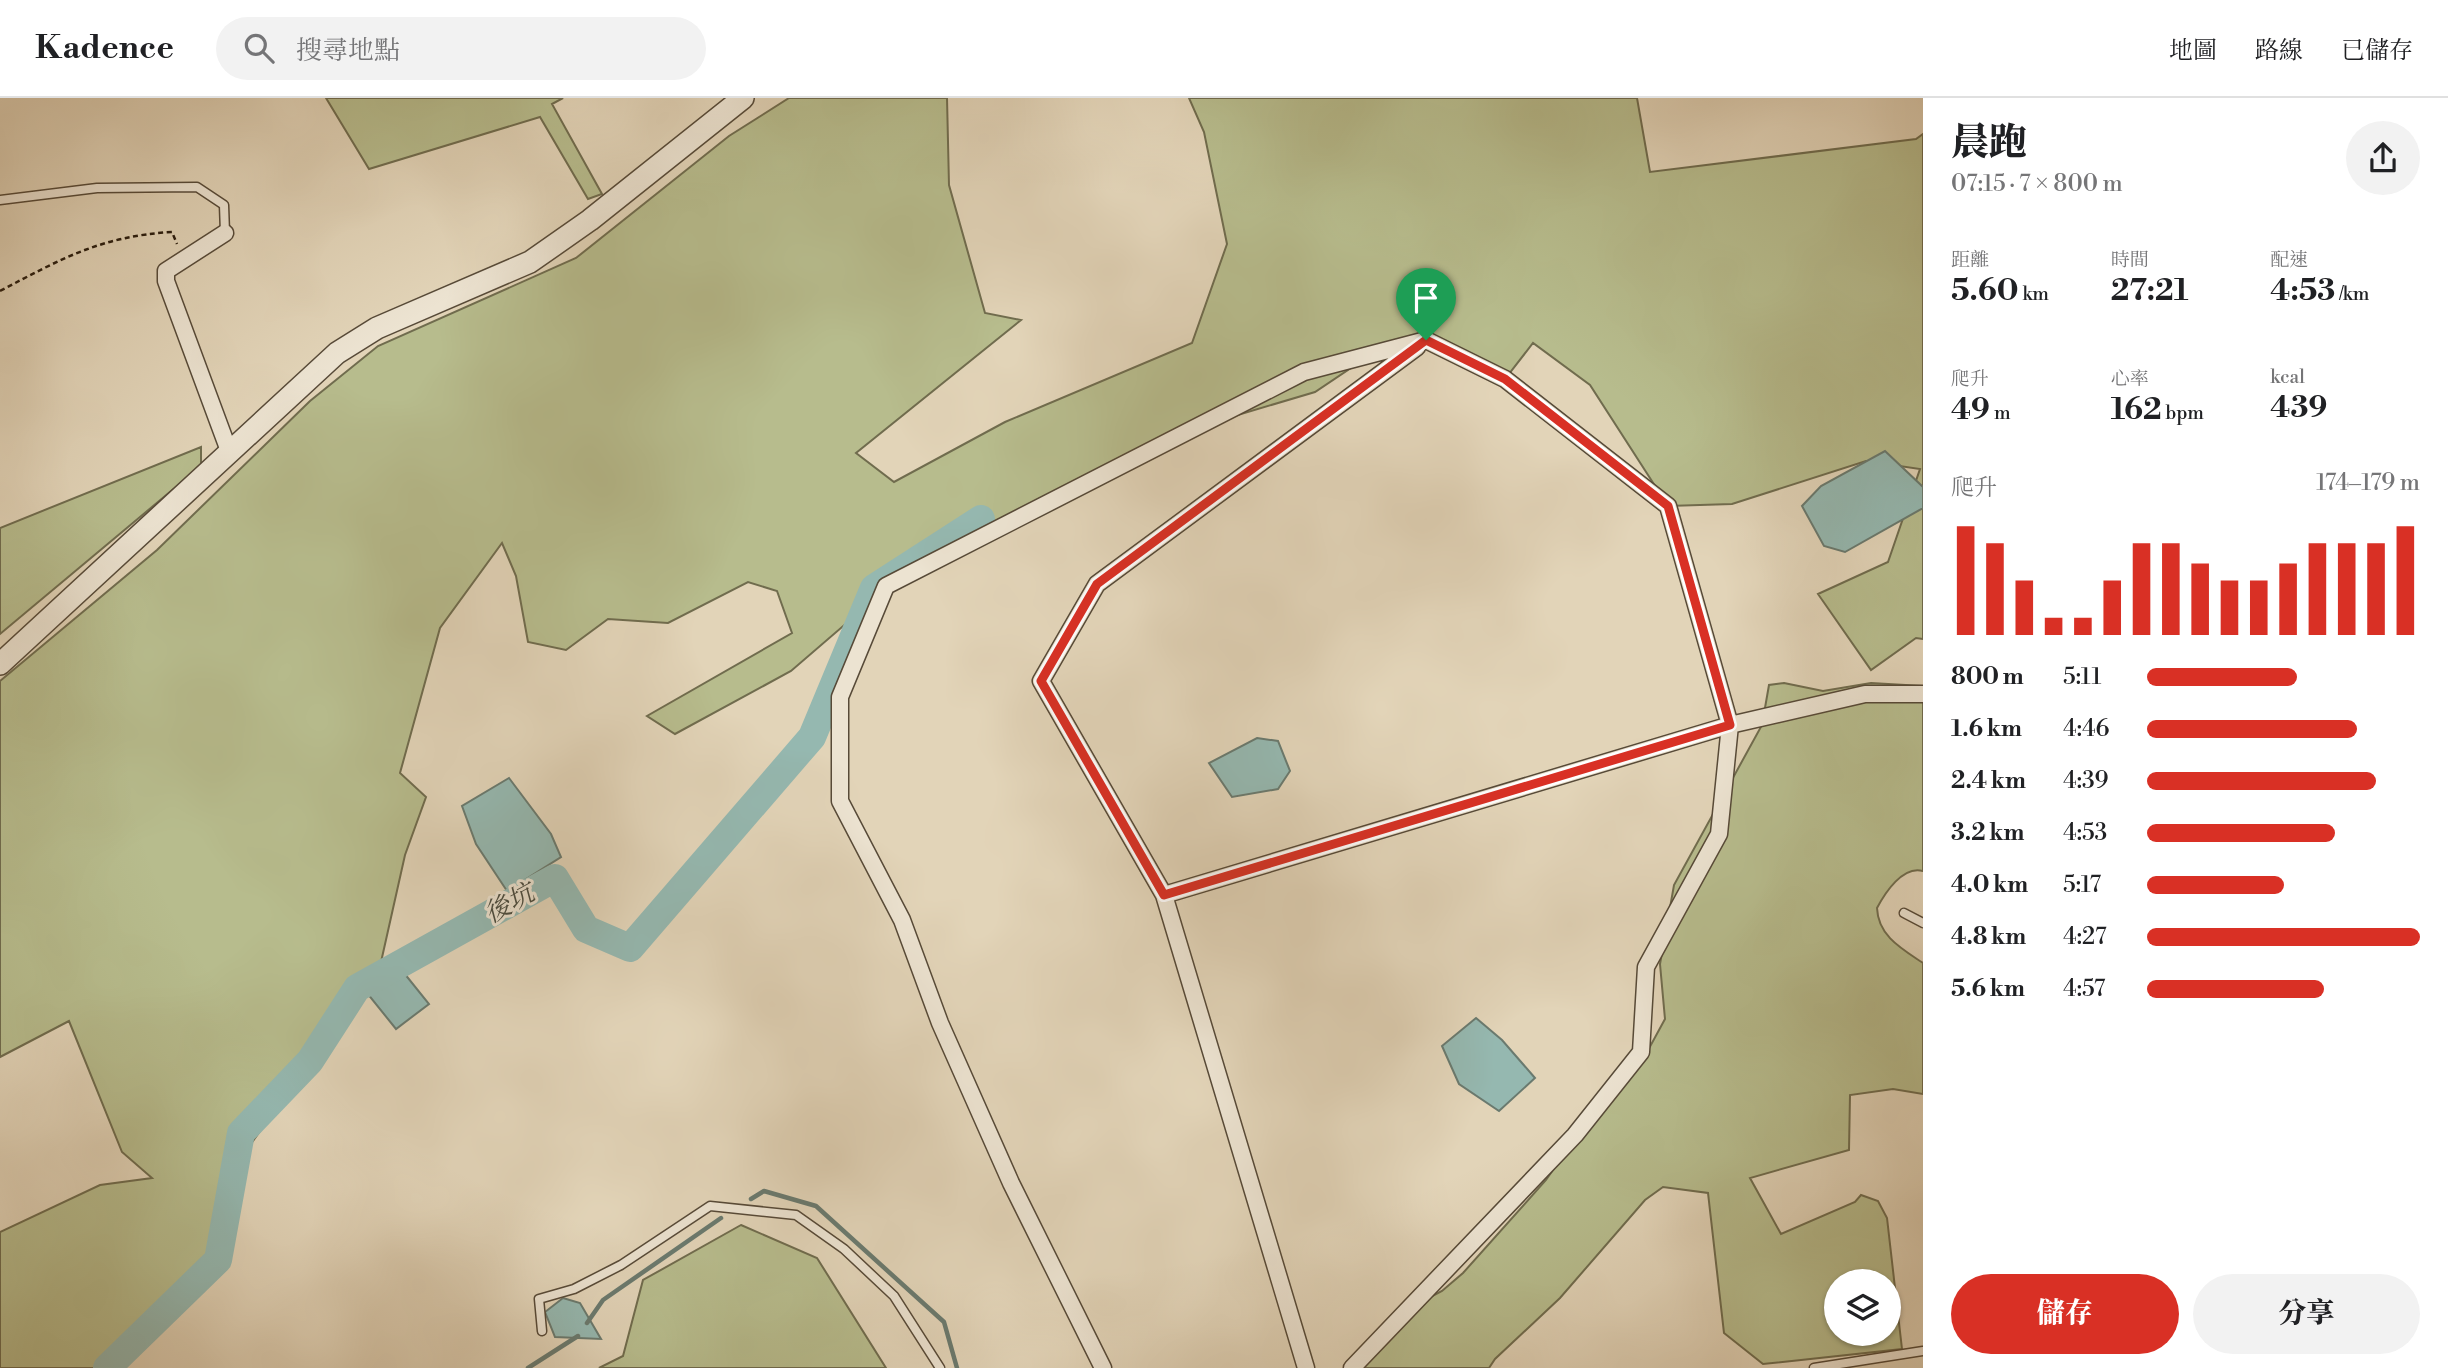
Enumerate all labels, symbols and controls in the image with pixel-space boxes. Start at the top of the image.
search box [216,17,706,80]
text: Kadence [35,28,174,69]
icon: search [240,29,278,67]
text: 搜尋地點 [296,35,400,67]
text: 地圖 [2169,36,2217,66]
text: 路線 [2255,36,2303,66]
text: 已儲存 [2341,36,2413,66]
text: 晨跑 [1951,120,2027,167]
button: share [2346,121,2420,195]
text: 07:15 · 7 × 800 m [1951,170,2123,198]
text: 距離 [1951,248,1989,272]
text: 時間 [2111,248,2149,272]
text: 配速 [2270,248,2308,272]
pin [1396,268,1456,340]
text: 5.60 [1951,272,2019,310]
text: 27:21 [2111,272,2188,310]
text: 4:53 [2270,272,2335,310]
icon: arrive [1407,279,1445,317]
text: km [2019,282,2049,306]
text: /km [2335,282,2369,306]
text: kcal [2270,365,2305,389]
text: 爬升 [1951,367,1989,391]
text: 心率 [2111,367,2149,391]
text: 439 [2270,389,2327,427]
text: 49 [1951,391,1990,429]
text: 162 [2111,391,2162,429]
text: m [1990,401,2011,425]
text: bpm [2162,401,2204,425]
text: 174–179 m [2316,469,2420,497]
text: 爬升 [1951,474,1997,502]
text: 800 m [1951,663,2024,691]
text: 5:11 [2063,663,2101,691]
text: 1.6 km [1951,715,2022,743]
text: 4:46 [2063,715,2110,743]
text: 2.4 km [1951,767,2026,795]
text: 4:39 [2063,767,2109,795]
text: 3.2 km [1951,819,2024,847]
text: 4:53 [2063,819,2107,847]
text: 4.0 km [1951,871,2028,899]
text: 5:17 [2063,871,2101,899]
water label: 後坑 [479,875,543,930]
text: 4.8 km [1951,923,2026,951]
text: 4:27 [2063,923,2107,951]
text: 5.6 km [1951,975,2025,1003]
text: 4:57 [2063,975,2105,1003]
map controls [1824,1269,1901,1346]
button: layers [1824,1269,1901,1346]
button: 儲存 [1951,1274,2179,1354]
button: 分享 [2193,1274,2420,1354]

